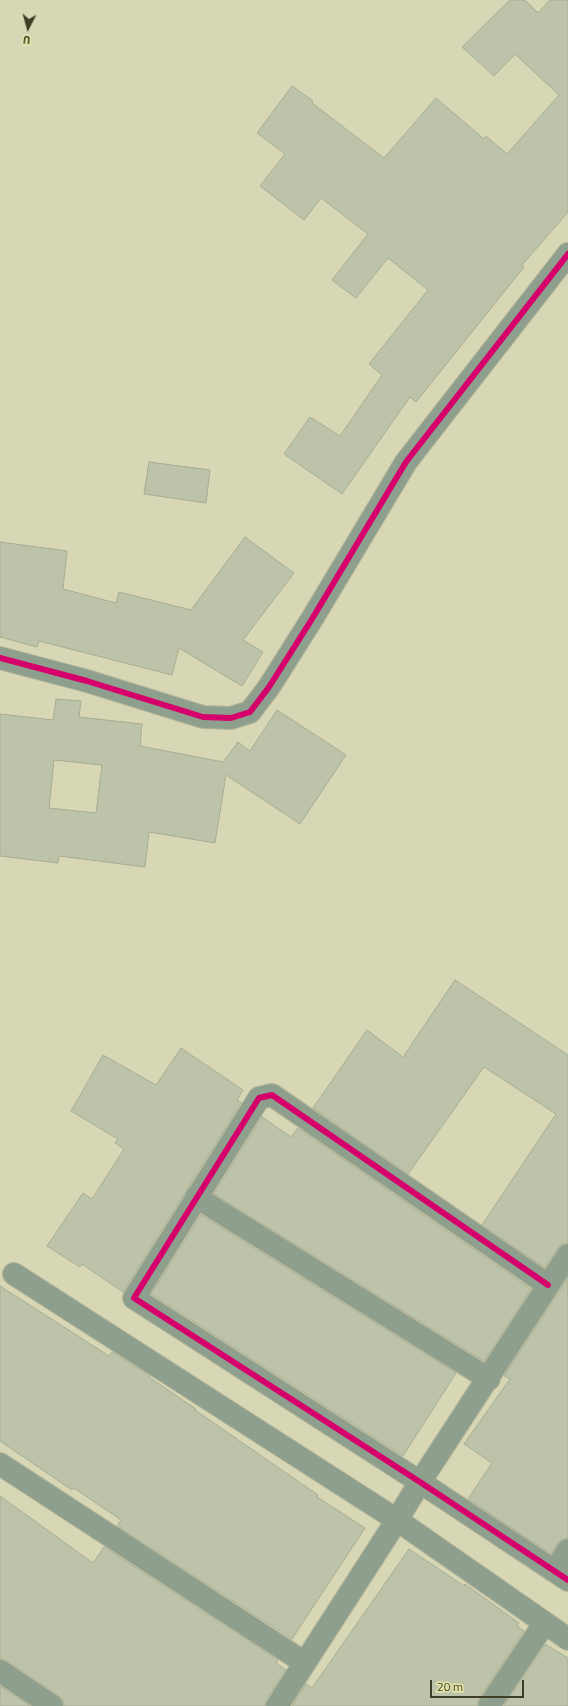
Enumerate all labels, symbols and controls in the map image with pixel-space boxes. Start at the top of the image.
north arrow [8,8,48,48]
text: U [22,32,31,48]
scale bar [432,1672,526,1698]
text: 20 m [437,1677,463,1696]

